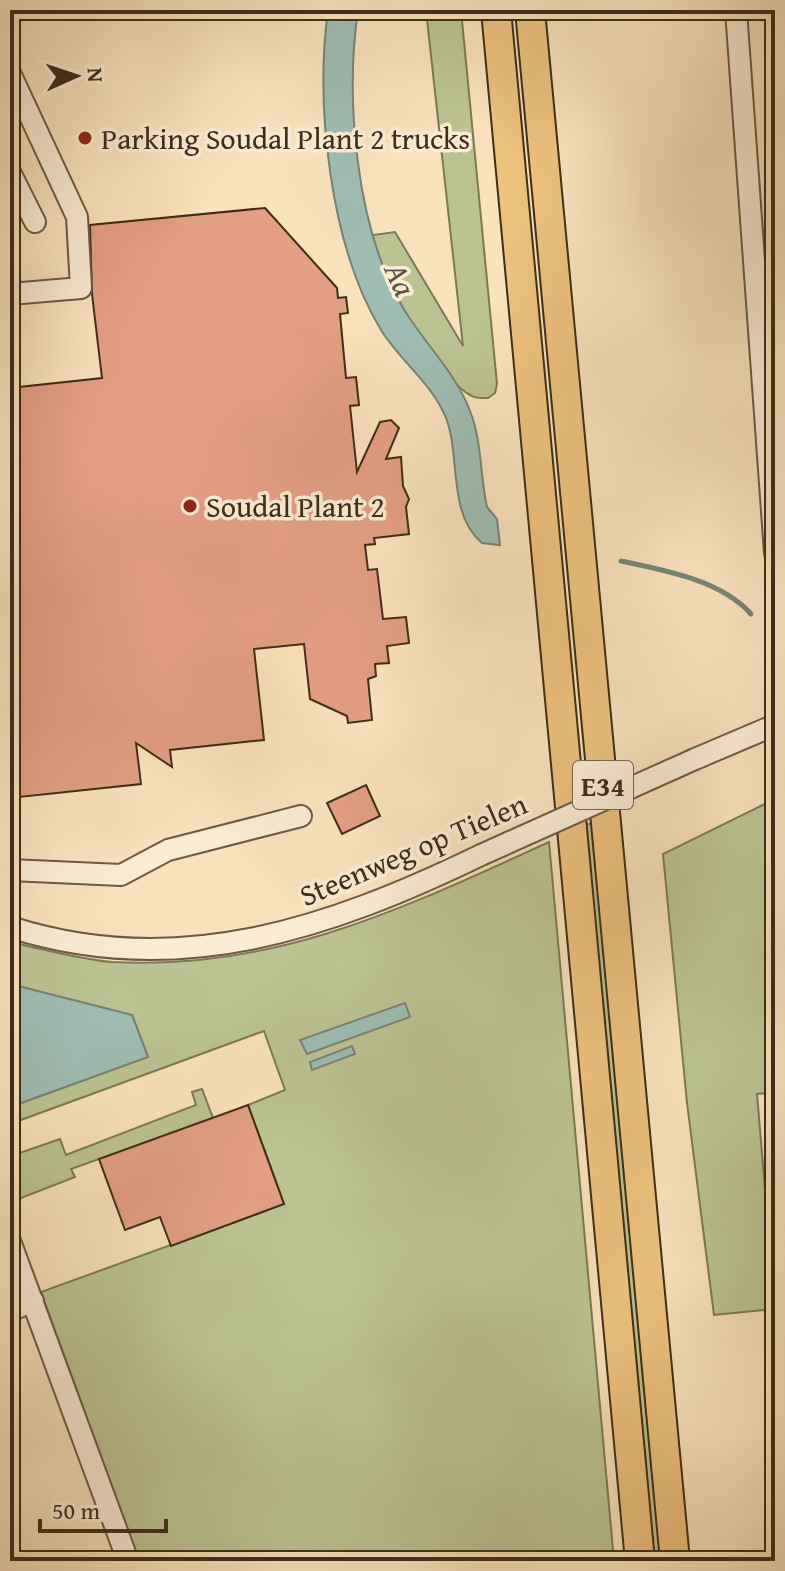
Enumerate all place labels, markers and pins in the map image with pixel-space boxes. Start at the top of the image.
place label: Parking Soudal Plant 2 trucks [101,116,470,160]
marker: Parking Soudal Plant 2 trucks [76,129,94,147]
place label: Soudal Plant 2 [206,484,385,528]
marker: Soudal Plant 2 [181,497,199,515]

